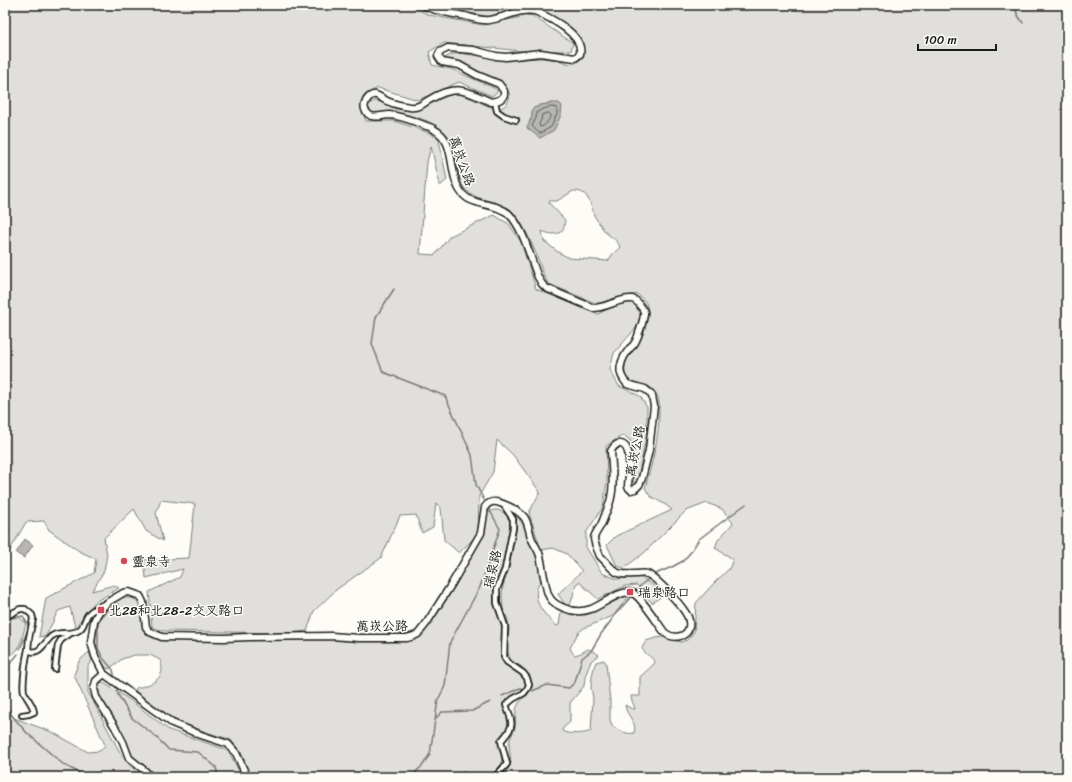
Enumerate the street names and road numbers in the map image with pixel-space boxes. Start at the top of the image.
street label: 萬崁公路 [442,133,482,189]
street label: 萬崁公路 [619,423,651,479]
street label: 瑞泉路 [476,547,508,591]
street label: 萬崁公路 [356,614,408,638]

